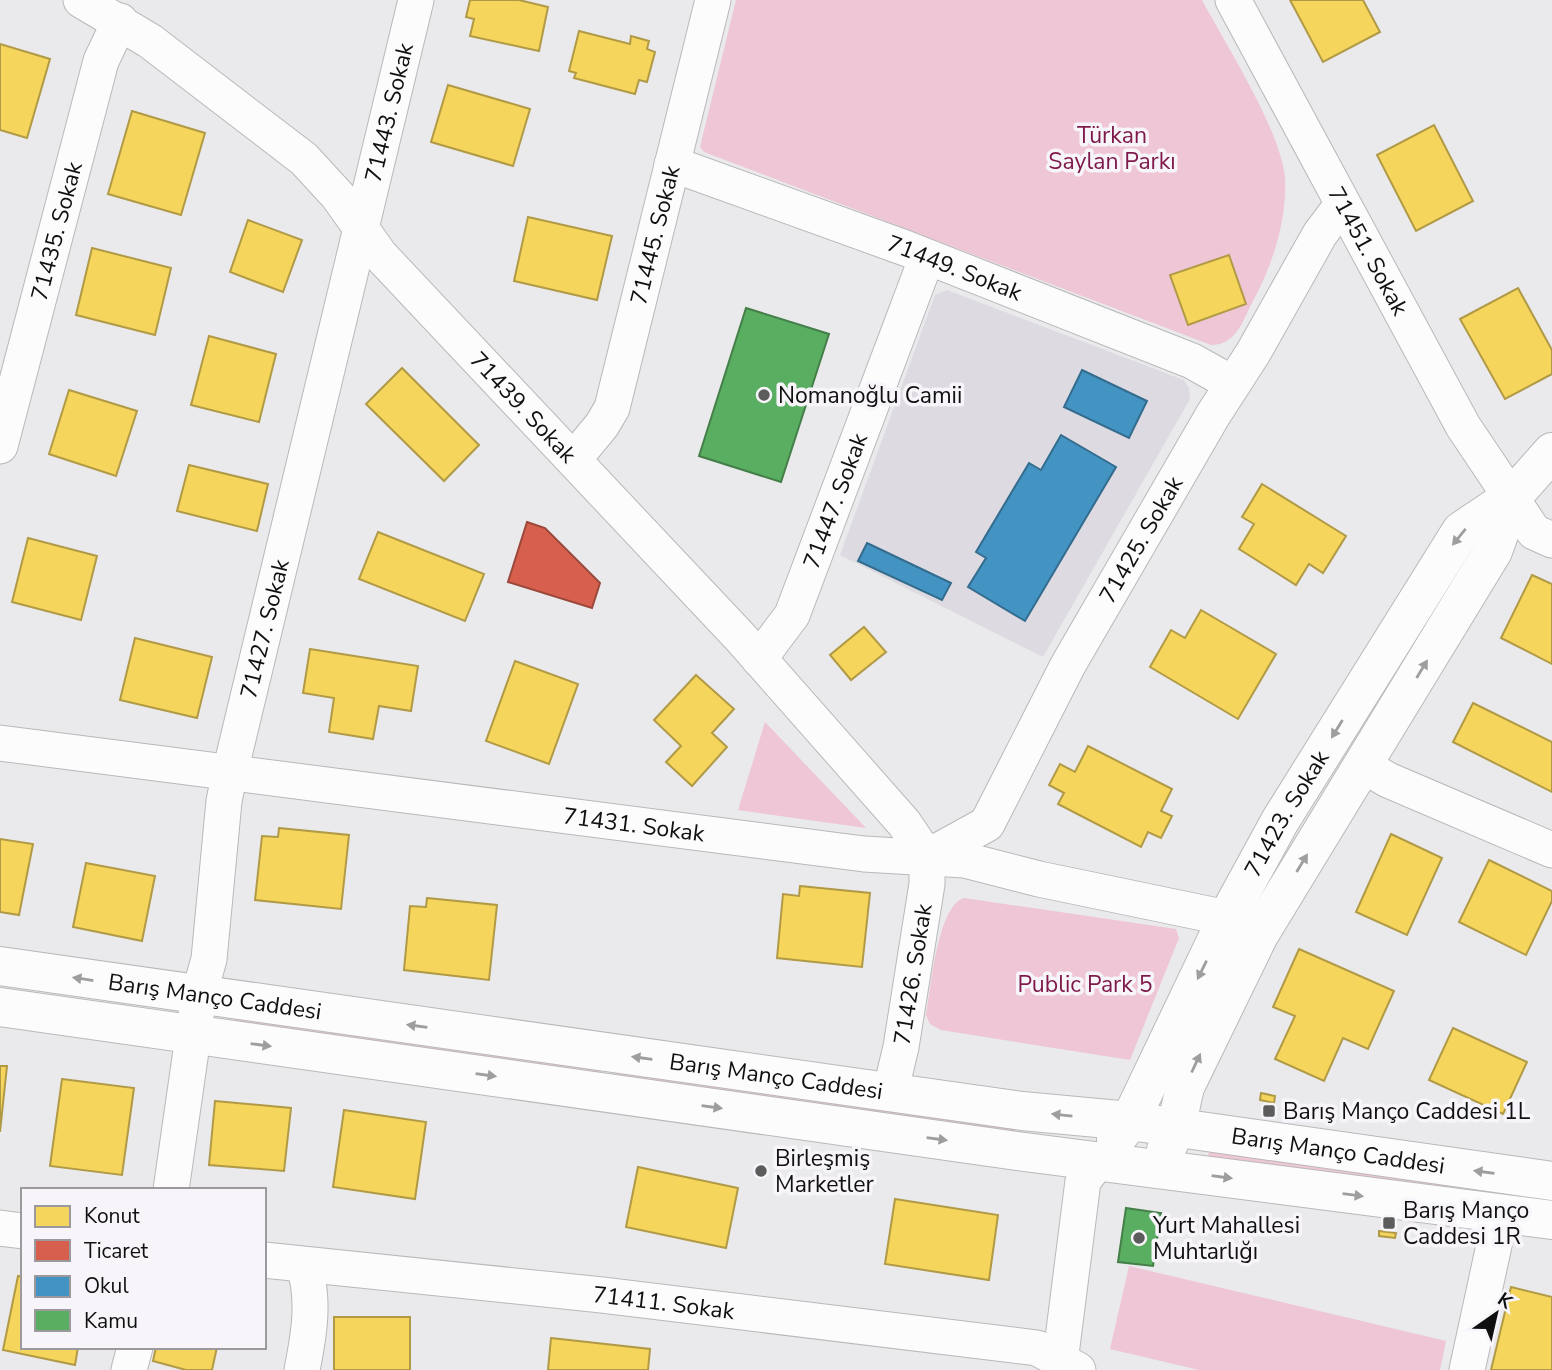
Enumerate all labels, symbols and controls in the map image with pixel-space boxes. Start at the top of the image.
street label: 71443. Sokak [357,39,421,185]
park label: Türkan Saylan Parkı [1048,120,1176,177]
street label: 71435. Sokak [23,158,90,304]
street label: 71445. Sokak [623,162,687,308]
street label: 71451. Sokak [1321,181,1416,321]
street label: 71449. Sokak [883,227,1027,308]
street label: 71439. Sokak [463,345,584,470]
place label: Nomanoğlu Camii [778,380,962,411]
marker: Nomanoğlu Camii [756,387,772,403]
street label: 71447. Sokak [795,428,875,573]
street label: 71425. Sokak [1092,470,1190,609]
one-way arrow [1451,528,1466,546]
street label: 71427. Sokak [233,556,296,702]
one-way arrow [1416,659,1428,678]
one-way arrow [1331,719,1344,739]
street label: 71423. Sokak [1237,744,1336,882]
street label: 71431. Sokak [561,800,707,849]
one-way arrow [1296,853,1309,872]
street label: 71426. Sokak [886,901,939,1047]
one-way arrow [1196,960,1208,980]
street label: Barış Manço Caddesi [106,966,324,1027]
park label: Public Park 5 [1017,969,1153,1000]
one-way arrow [72,973,94,984]
one-way arrow [406,1021,428,1032]
one-way arrow [250,1039,272,1050]
street label: Barış Manço Caddesi [667,1046,885,1107]
one-way arrow [631,1053,653,1064]
one-way arrow [1190,1053,1202,1073]
one-way arrow [475,1070,497,1081]
place label: Barış Manço Caddesi 1L [1283,1096,1531,1127]
one-way arrow [701,1102,723,1113]
marker: Barış Manço Caddesi 1L [1261,1103,1277,1119]
one-way arrow [1050,1109,1072,1120]
street label: Barış Manço Caddesi [1229,1120,1447,1181]
one-way arrow [926,1134,948,1145]
place label: Birleşmiş Marketler [775,1143,875,1200]
marker: Birleşmiş Marketler [753,1163,769,1179]
one-way arrow [1473,1166,1495,1177]
one-way arrow [1211,1172,1233,1183]
legend [21,1188,266,1349]
one-way arrow [1342,1189,1364,1200]
place label: Barış Manço Caddesi 1R [1403,1195,1529,1252]
text: Konut [84,1202,140,1230]
place label: Yurt Mahallesi Muhtarlığı [1152,1210,1300,1267]
marker: Barış Manço Caddesi 1R [1381,1215,1397,1231]
marker: Yurt Mahallesi Muhtarlığı [1131,1230,1147,1246]
text: Ticaret [84,1237,149,1265]
text: Okul [84,1272,129,1300]
street label: 71411. Sokak [592,1279,737,1327]
north arrow [1461,1279,1531,1349]
text: K [1492,1286,1519,1316]
text: Kamu [84,1307,138,1335]

